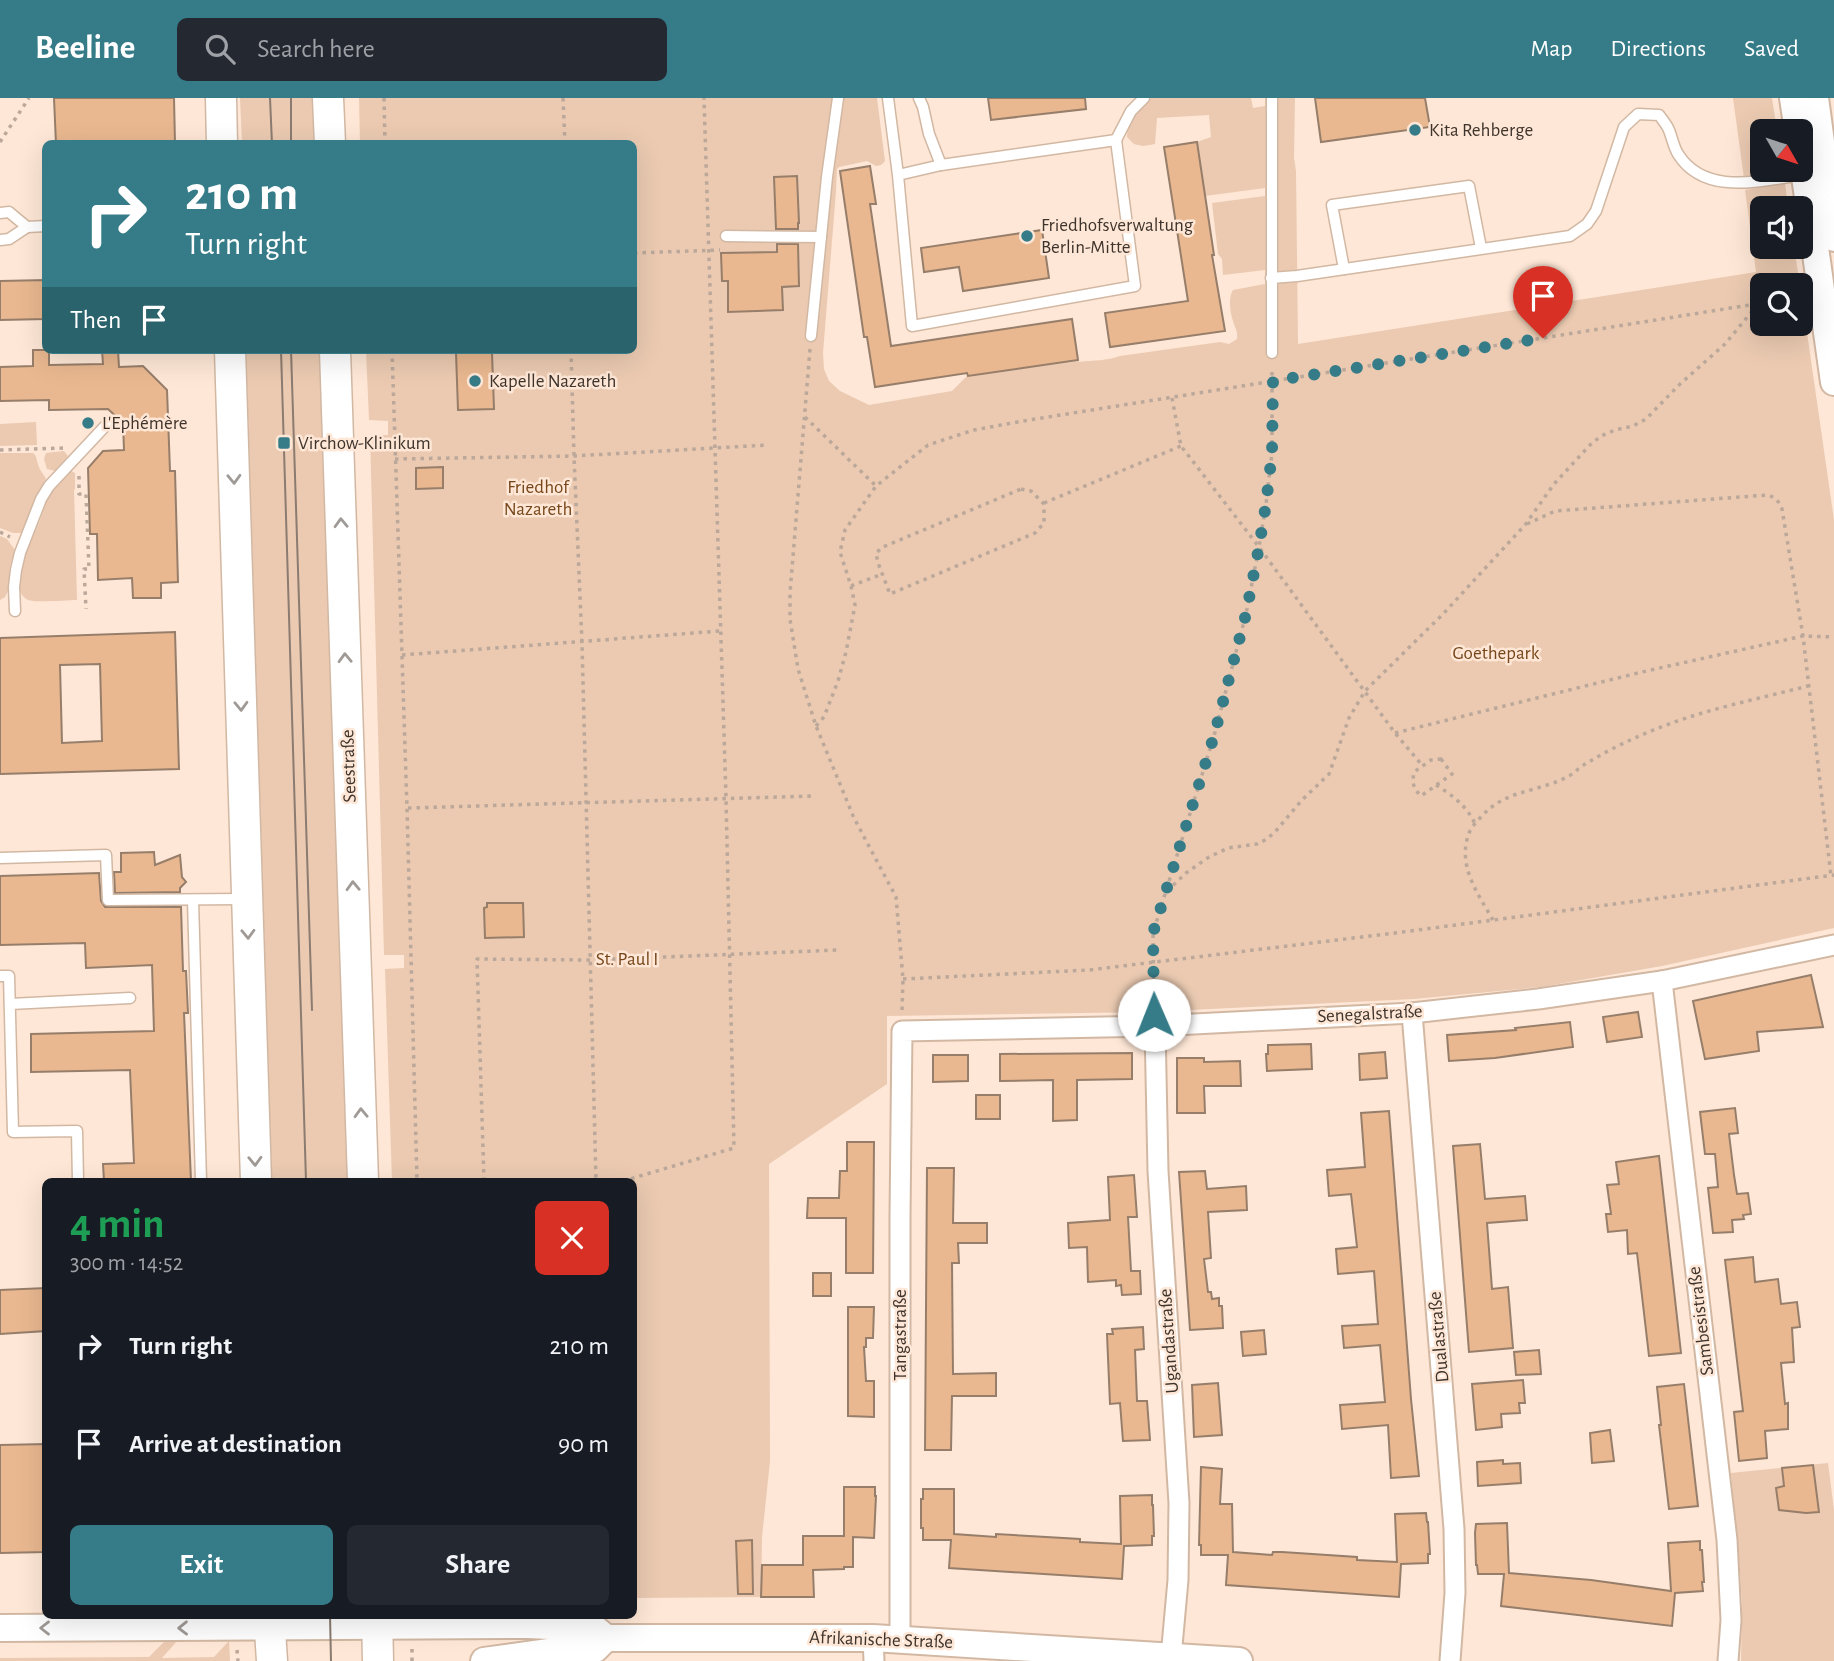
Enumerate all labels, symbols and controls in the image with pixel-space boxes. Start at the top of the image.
search box [177,18,667,81]
icon: search [201,30,239,68]
text: Beeline [35,32,135,65]
text: Search here [257,36,375,62]
text: Map [1530,37,1572,61]
text: Directions [1610,37,1706,61]
text: Saved [1744,37,1799,61]
north arrow [1750,119,1813,182]
map controls [1750,119,1813,336]
place label: Kita Rehberge [1429,121,1533,140]
marker: Kita Rehberge [1407,122,1423,138]
icon: right [70,168,161,259]
text: 210 m [185,170,298,219]
button: sound [1750,196,1813,259]
place label: Friedhofsverwaltung Berlin-Mitte [1041,216,1194,257]
text: Turn right [185,228,307,260]
marker: Friedhofsverwaltung Berlin-Mitte [1019,228,1035,244]
pin [1513,266,1573,338]
button: search [1750,273,1813,336]
icon: arrive [1524,277,1562,315]
icon: arrive [135,301,173,339]
text: Then [70,307,121,333]
place label: Kapelle Nazareth [489,372,616,391]
marker: Kapelle Nazareth [467,373,483,389]
place label: L'Ephémère [102,414,188,433]
marker: L'Ephémère [80,415,96,431]
place label: Virchow-Klinikum [298,434,431,453]
marker: Virchow-Klinikum [276,435,292,451]
one-way arrow [226,474,241,485]
park label: Friedhof Nazareth [504,478,572,519]
one-way arrow [333,517,348,528]
park label: Goethepark [1453,644,1540,663]
one-way arrow [338,653,353,664]
one-way arrow [233,702,249,712]
street label: Seestraße [338,729,360,803]
one-way arrow [346,880,361,891]
one-way arrow [240,929,255,940]
park label: St. Paul I [596,950,658,969]
position arrow [1117,978,1191,1052]
street label: Senegalstraße [1317,1002,1423,1026]
one-way arrow [353,1107,368,1118]
one-way arrow [247,1156,263,1167]
button: close [535,1201,609,1275]
text: 4 min [70,1203,165,1245]
text: 300 m · 14:52 [70,1252,183,1275]
street label: Sambesistraße [1685,1265,1717,1377]
street label: Ugandastraße [1156,1288,1182,1394]
street label: Tangastraße [891,1289,910,1381]
street label: Dualastraße [1426,1291,1452,1383]
icon: right [70,1327,108,1365]
text: Turn right [129,1333,232,1359]
text: 210 m [549,1333,609,1359]
icon: arrive [70,1425,108,1463]
text: Arrive at destination [129,1431,342,1457]
text: 90 m [558,1431,609,1457]
button: Exit [70,1525,333,1605]
button: Share [347,1525,609,1605]
one-way arrow [39,1620,50,1636]
one-way arrow [177,1620,188,1636]
street label: Afrikanische Straße [809,1628,953,1652]

